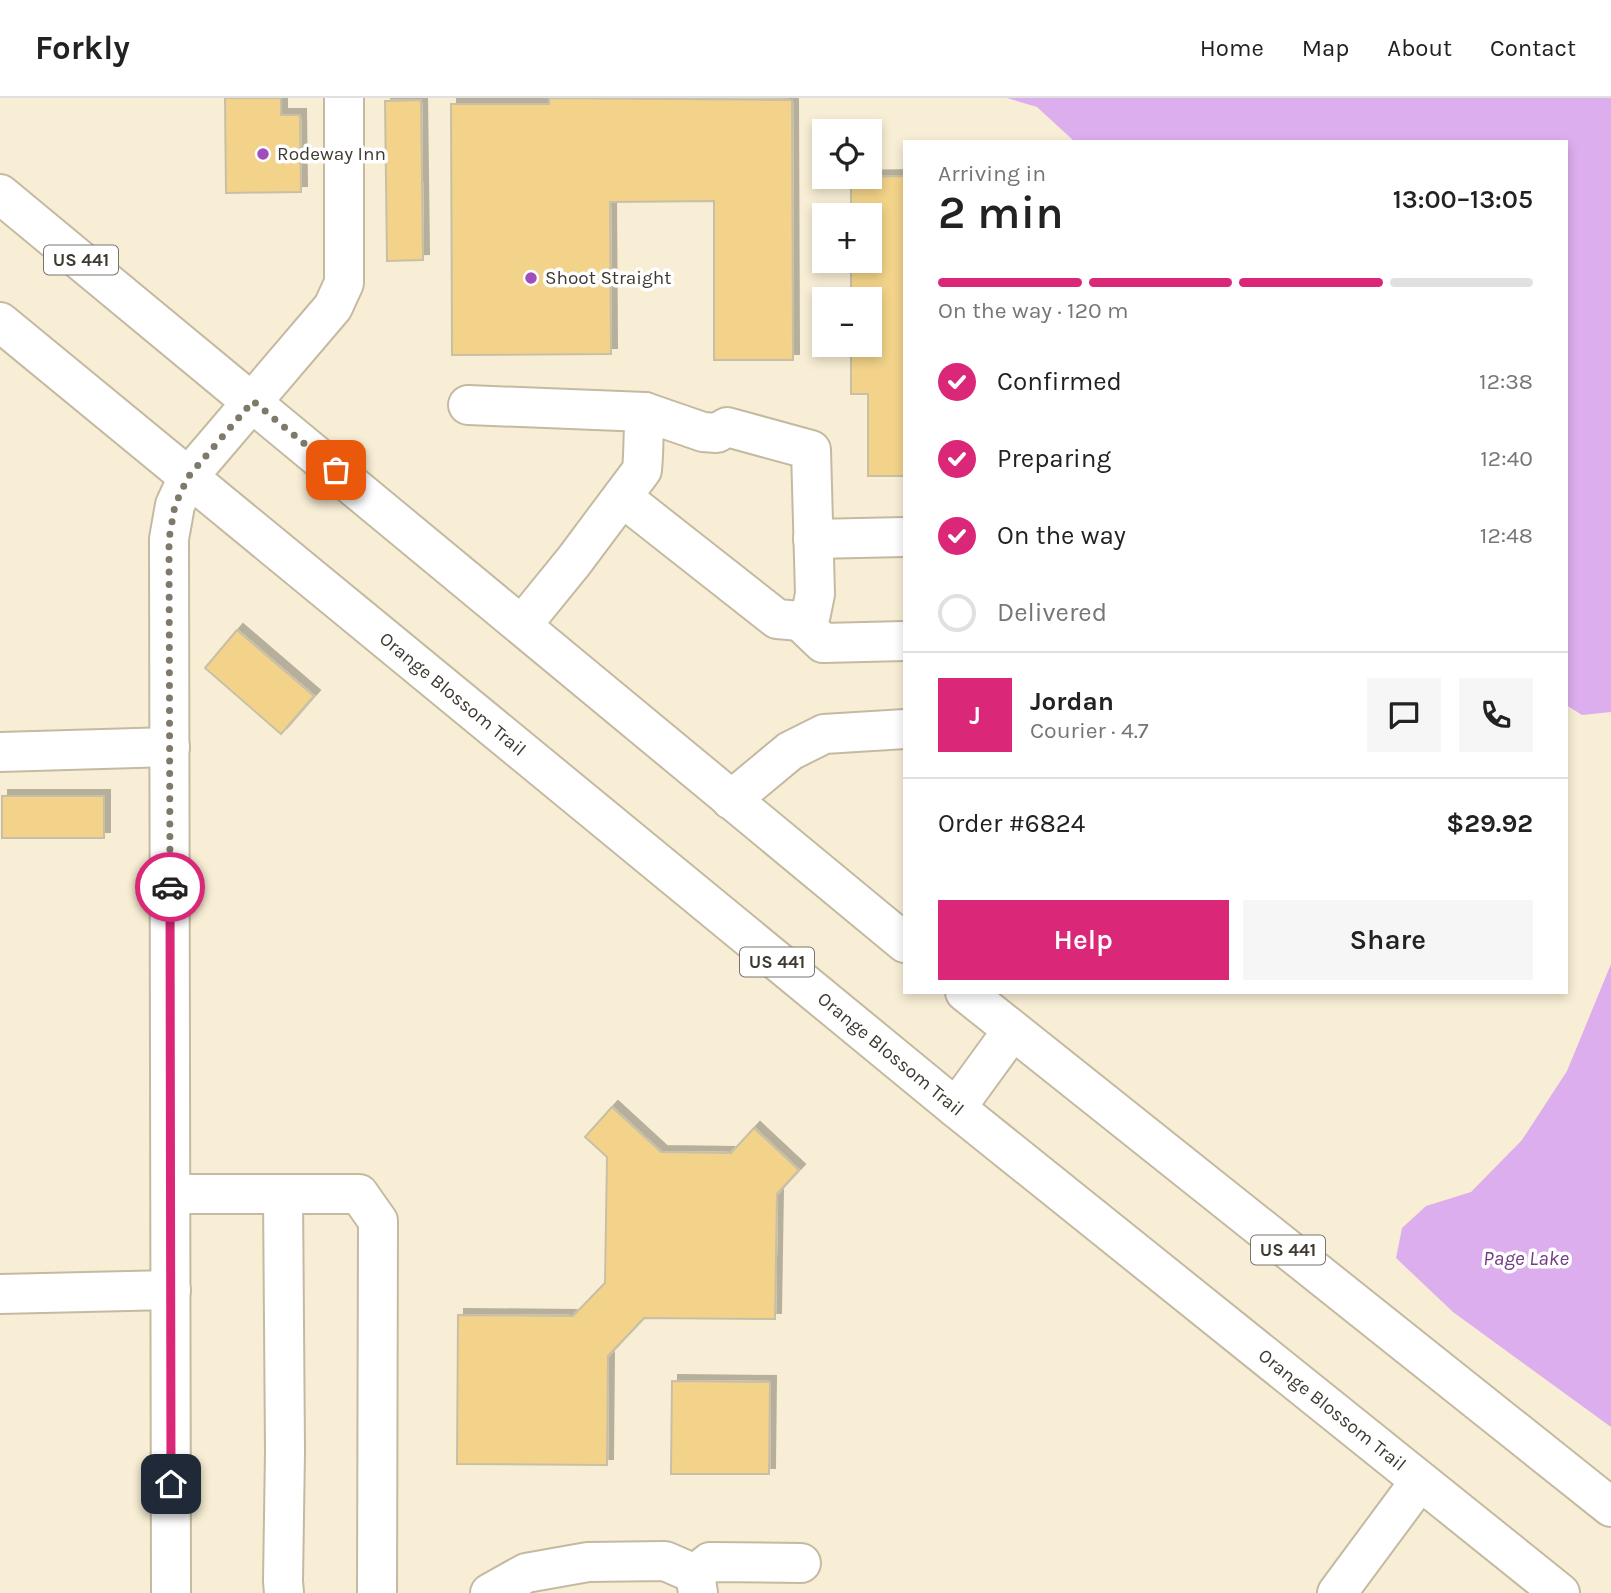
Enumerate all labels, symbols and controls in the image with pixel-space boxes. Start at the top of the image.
text: Forkly [35,29,130,67]
text: Home [1200,34,1264,62]
text: Map [1302,34,1349,62]
text: About [1387,34,1452,62]
text: Contact [1490,34,1576,62]
map controls [812,119,882,357]
button: locate [812,119,882,189]
place label: Rodeway Inn [277,143,386,165]
marker: Rodeway Inn [255,146,271,162]
text: Arriving in [938,160,1046,187]
text: 13:00–13:05 [1393,184,1533,215]
text: 2 min [938,186,1064,240]
button: + [812,203,882,273]
road number: US 441 [44,246,118,274]
place label: Shoot Straight [545,267,671,289]
marker: Shoot Straight [523,270,539,286]
button: − [812,287,882,357]
text: On the way · 120 m [938,297,1129,324]
icon: check [938,363,976,401]
text: Confirmed [997,366,1122,397]
text: 12:38 [1479,368,1533,395]
pin [306,440,366,500]
icon: check [938,440,976,478]
text: Preparing [997,443,1111,474]
text: 12:40 [1480,445,1533,472]
icon: bag [317,451,355,489]
icon: check [938,517,976,555]
text: On the way [997,520,1126,551]
text: 12:48 [1480,522,1533,549]
text: Delivered [997,597,1107,628]
street label: Orange Blossom Trail [375,628,530,761]
button: chat [1367,678,1441,752]
button: phone [1459,678,1533,752]
text: Jordan [1030,686,1114,717]
text: J [969,700,981,731]
text: Courier · 4.7 [1030,717,1149,744]
text: Order #6824 [938,808,1085,839]
text: $29.92 [1446,808,1533,839]
courier [135,852,205,922]
icon: car [151,868,189,906]
button: Help [938,900,1229,980]
button: Share [1243,900,1533,980]
road number: US 441 [740,948,814,976]
street label: Orange Blossom Trail [813,988,968,1121]
road number: US 441 [1251,1236,1325,1265]
water label: Page Lake [1483,1246,1569,1270]
street label: Orange Blossom Trail [1254,1344,1410,1476]
pin [141,1454,201,1514]
icon: home [152,1465,190,1503]

